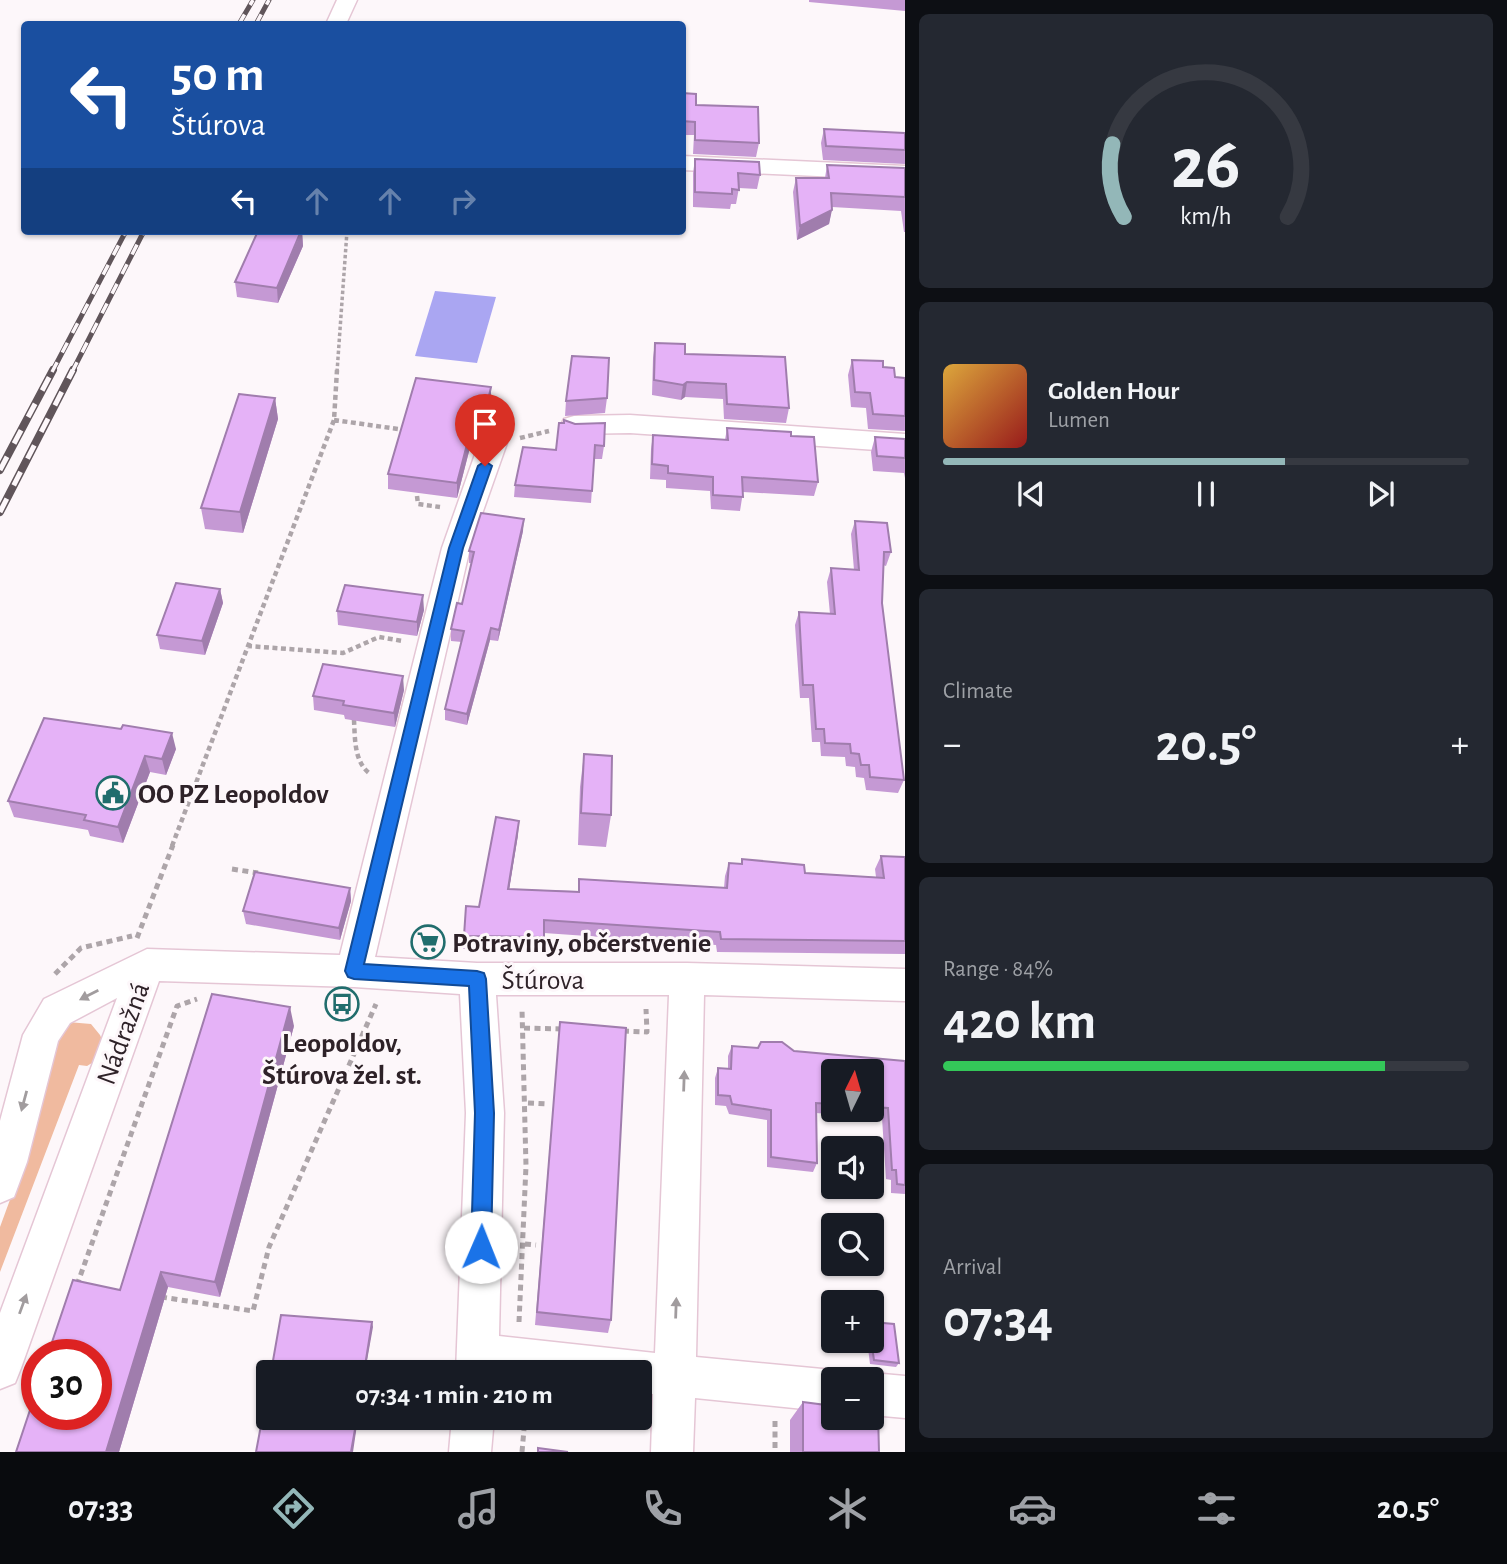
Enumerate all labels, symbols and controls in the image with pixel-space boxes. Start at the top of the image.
icon: left [56,49,147,140]
text: 50 m [171,51,265,100]
text: Štúrova [171,109,266,141]
text: 26 [1171,129,1241,202]
icon: left [225,182,263,220]
icon: ahead [298,182,336,220]
icon: ahead [371,182,409,220]
icon: right [444,182,482,220]
text: km/h [1180,204,1232,229]
text: Golden Hour [1048,378,1179,404]
pin [455,394,515,466]
icon: arrive [466,405,504,443]
text: Lumen [1048,409,1110,432]
icon: previous [1012,475,1050,513]
icon: pause [1187,475,1225,513]
icon: next [1362,475,1400,513]
text: Climate [943,680,1013,703]
text: 20.5° [1155,718,1257,770]
text: − [943,726,961,764]
text: + [1451,726,1469,764]
public building icon: OO PZ Leopoldov [94,774,132,812]
place label: OO PZ Leopoldov [138,781,329,809]
supermarket icon: Potraviny, občerstvenie [409,923,447,961]
place label: Potraviny, občerstvenie [452,930,711,958]
text: Range · 84% [943,958,1053,981]
street label: Štúrova [502,965,584,995]
street label: Nádražná [92,979,155,1089]
bus stop icon: Leopoldov, Štúrova žel. st. [323,985,361,1023]
one-way arrow [79,989,99,1000]
text: 420 km [943,996,1096,1048]
place label: Leopoldov, Štúrova žel. st. [262,1030,422,1090]
north arrow [821,1059,884,1122]
map controls [821,1059,884,1430]
one-way arrow [678,1070,689,1092]
one-way arrow [18,1090,29,1112]
button: sound [821,1136,884,1199]
position arrow [444,1210,518,1284]
button: search [821,1213,884,1276]
text: Arrival [943,1256,1002,1279]
button: + [821,1290,884,1353]
one-way arrow [18,1293,29,1314]
text: 07:34 [943,1294,1053,1346]
one-way arrow [670,1297,681,1319]
speed limit sign: 30 [21,1339,112,1430]
button: − [821,1367,884,1430]
text: 07:34 · 1 min · 210 m [355,1382,553,1408]
icon: directions [269,1484,318,1533]
icon: music [454,1484,503,1533]
icon: phone [638,1484,687,1533]
icon: climate [823,1484,872,1533]
icon: car [1008,1484,1057,1533]
icon: filters [1192,1484,1241,1533]
text: 07:33 [68,1492,133,1524]
text: 20.5° [1377,1492,1439,1524]

